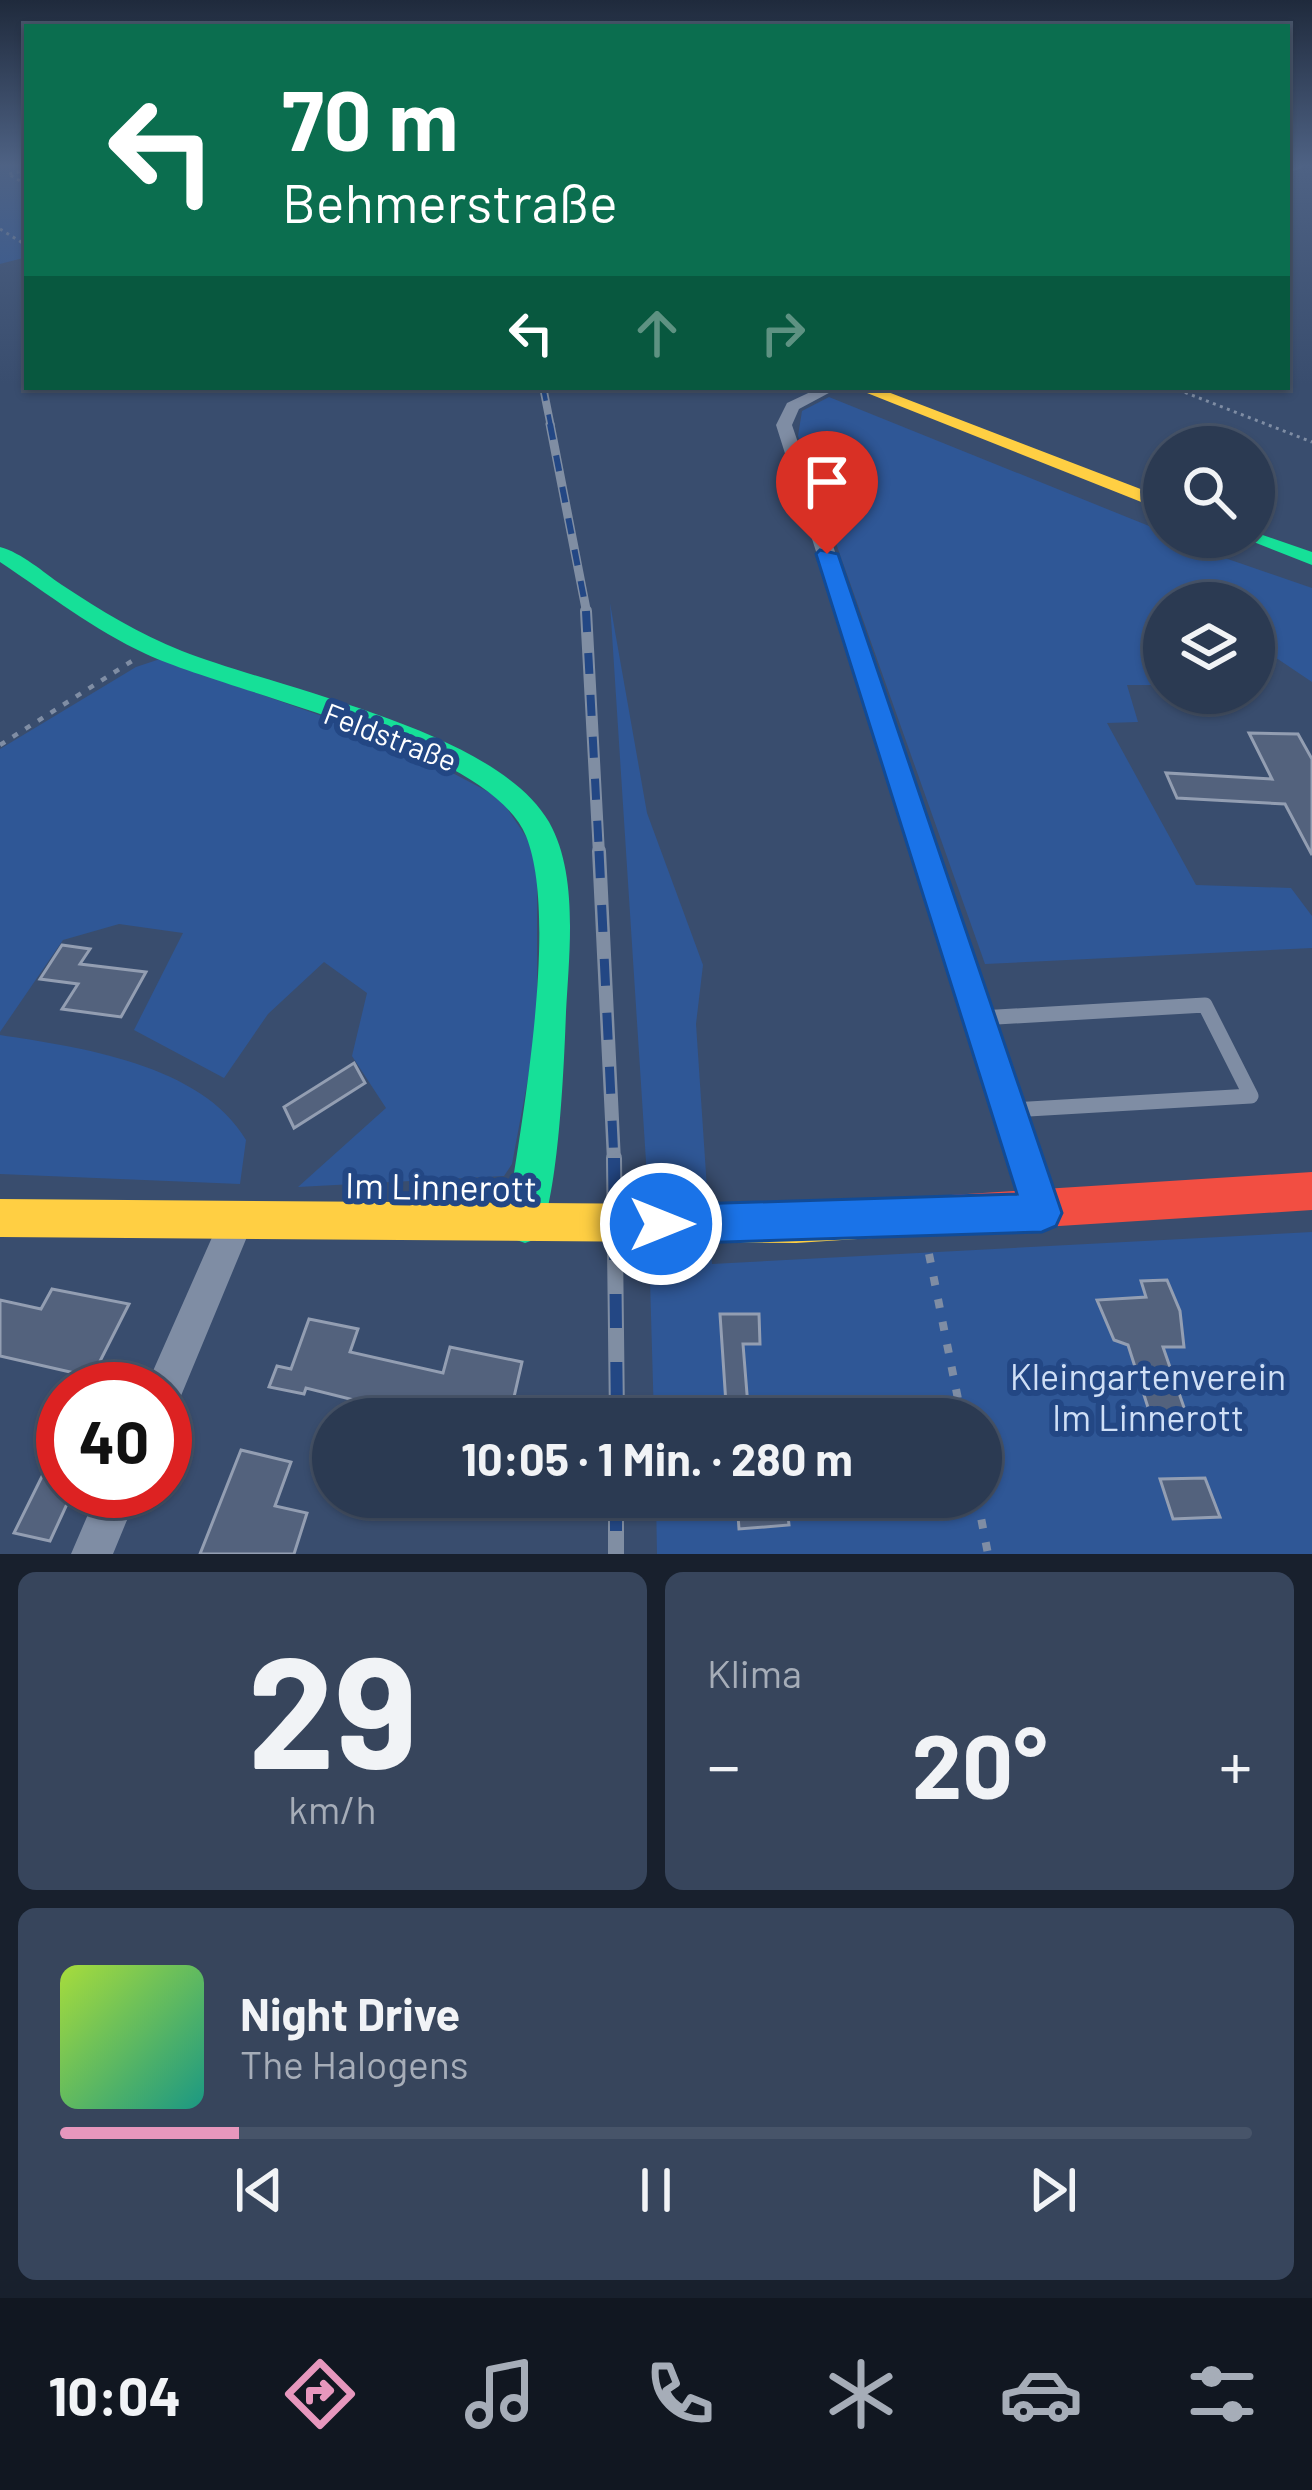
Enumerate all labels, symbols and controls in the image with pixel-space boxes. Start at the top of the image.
text: 70 m [282,67,458,168]
icon: left [84,72,240,228]
text: Behmerstraße [282,169,618,234]
icon: left [498,300,564,366]
icon: ahead [624,300,690,366]
icon: right [750,300,816,366]
map controls [1143,426,1275,714]
button: search [1143,426,1275,558]
pin [776,431,878,554]
icon: arrive [794,449,860,515]
button: layers [1143,582,1275,714]
street label: Feldstraße [319,694,462,778]
position arrow [598,1161,724,1287]
street label: Im Linnerott [345,1162,537,1209]
park label: Kleingartenverein Im Linnerott [1010,1354,1286,1438]
speed limit sign: 40 [36,1362,192,1518]
text: 10:05 · 1 Min. · 280 m [461,1431,853,1485]
text: 29 [247,1613,418,1800]
text: Klima [707,1649,802,1696]
text: 20° [912,1709,1047,1817]
text: − [707,1724,740,1803]
text: + [1219,1724,1252,1803]
text: km/h [288,1785,377,1832]
text: Night Drive [240,1986,460,2040]
text: The Halogens [240,2040,469,2087]
icon: previous [226,2157,292,2223]
icon: pause [623,2157,689,2223]
icon: next [1020,2157,1086,2223]
icon: directions [278,2352,362,2436]
icon: music [458,2352,542,2436]
icon: phone [638,2352,722,2436]
icon: climate [819,2352,903,2436]
icon: car [999,2352,1083,2436]
icon: filters [1180,2352,1264,2436]
text: 10:04 [48,2362,181,2427]

